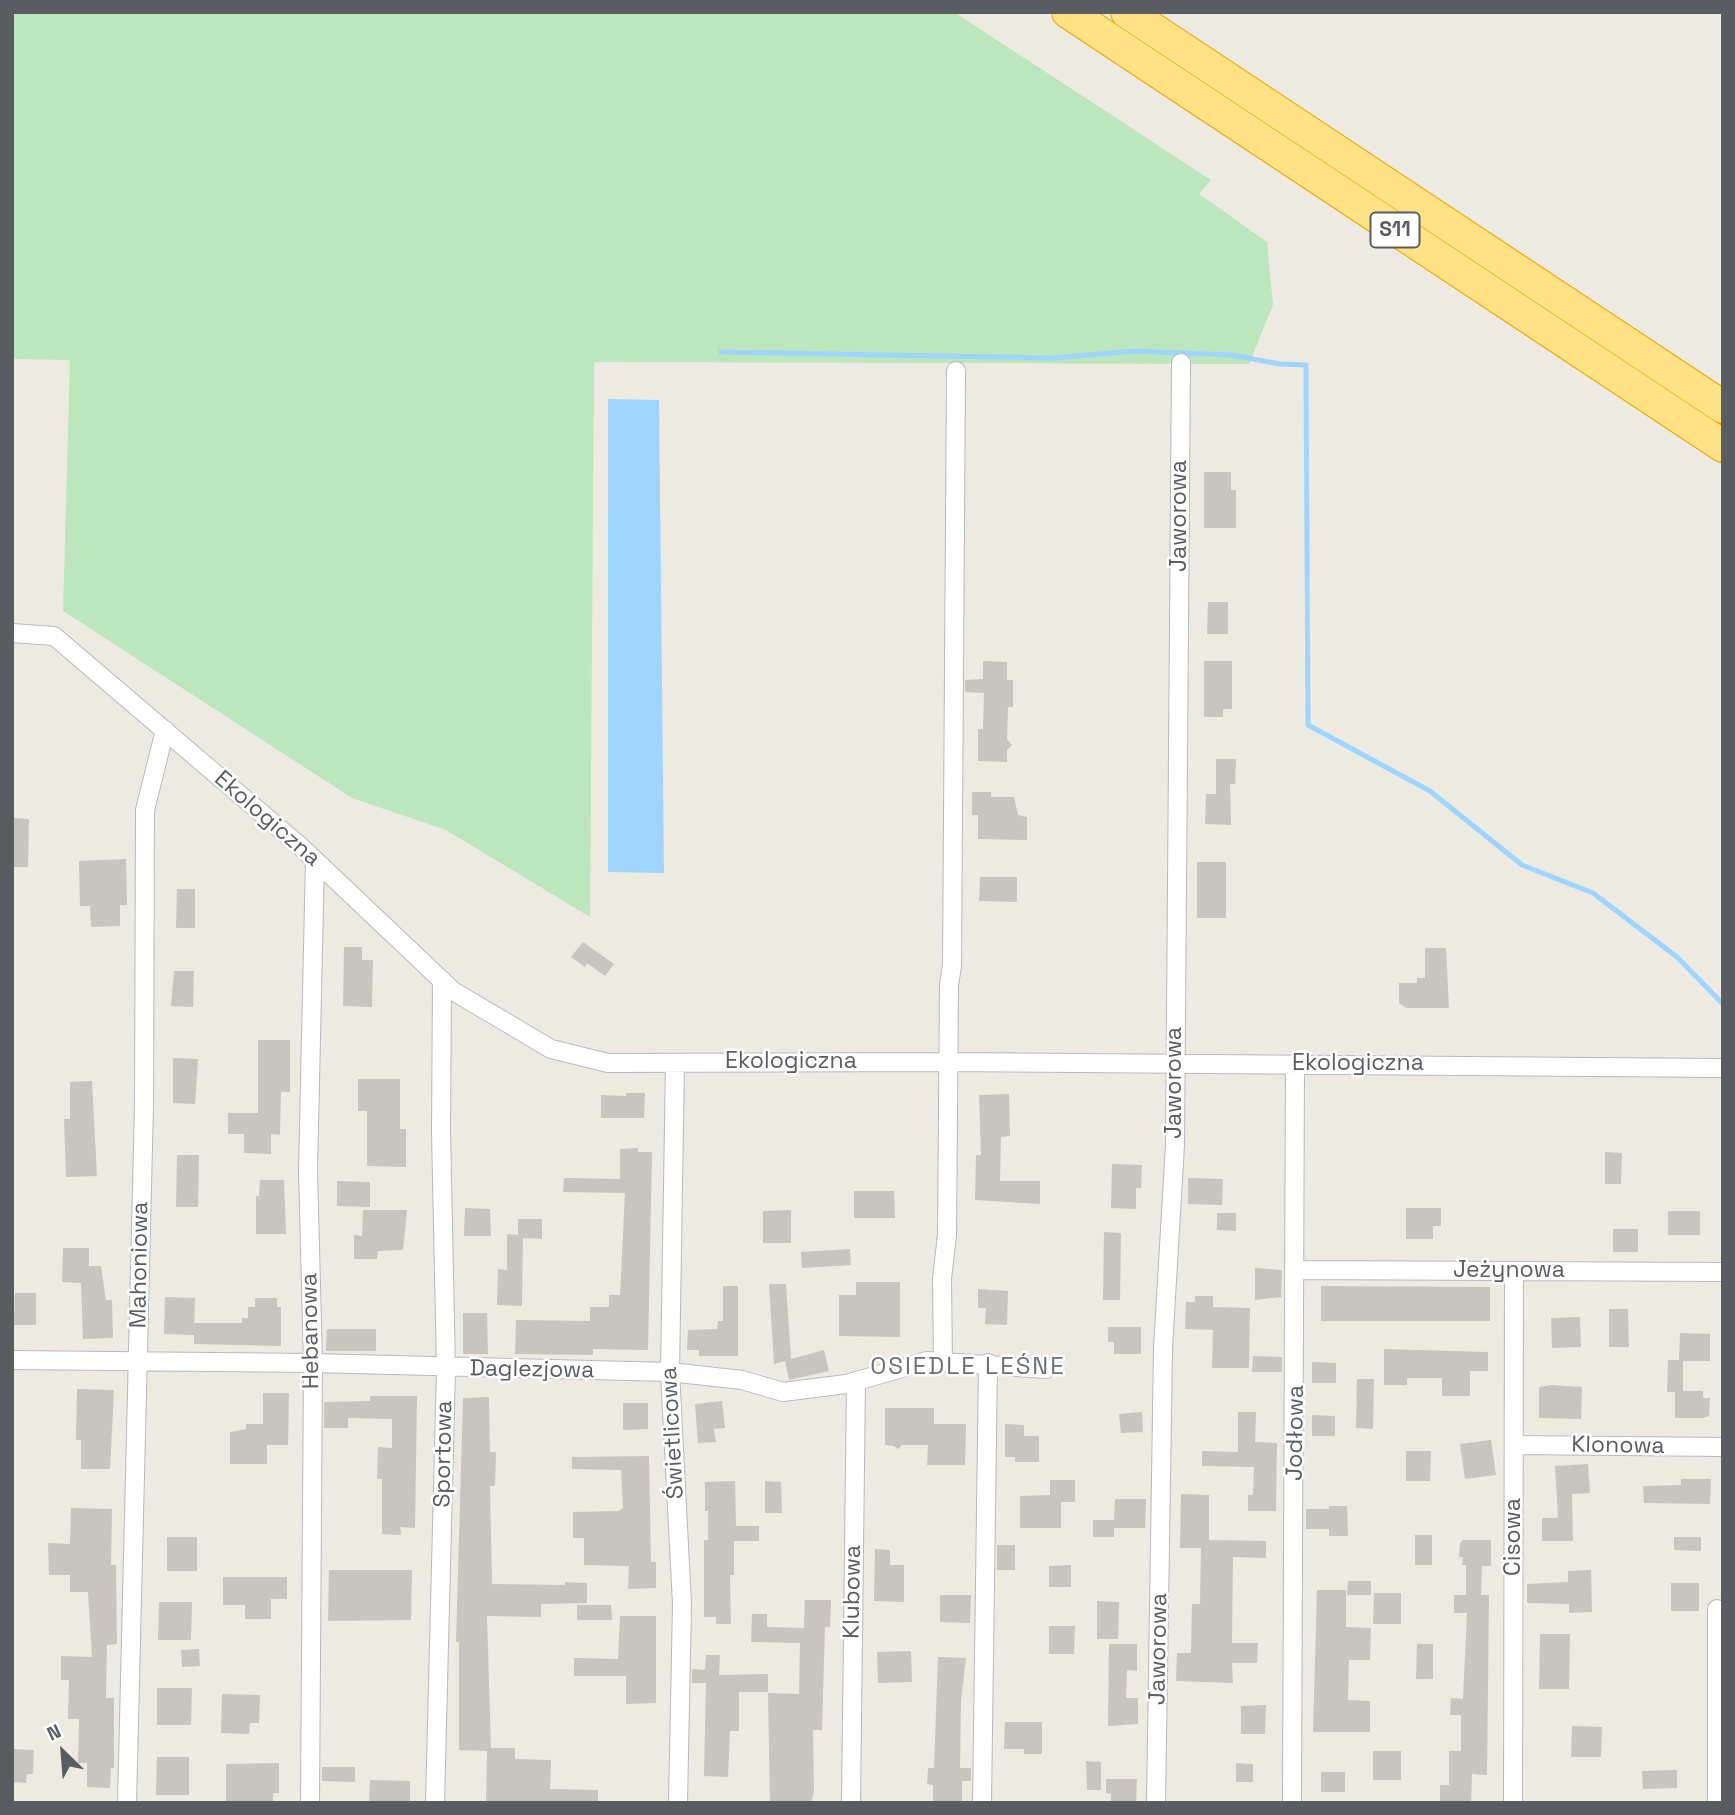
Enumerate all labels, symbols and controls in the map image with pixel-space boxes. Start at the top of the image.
road number: S11 [1370,212,1420,247]
street label: Jaworowa [1166,460,1194,572]
street label: Ekologiczna [208,765,326,873]
street label: Jaworowa [1161,1027,1189,1139]
street label: Ekologiczna [725,1048,857,1076]
street label: Ekologiczna [1292,1050,1424,1078]
street label: Mahoniowa [125,1201,155,1329]
street label: Jeżynowa [1453,1257,1565,1285]
street label: Hebanowa [296,1273,326,1389]
district label: OSIEDLE LEŚNE [872,1353,1064,1381]
street label: Daglezjowa [469,1355,595,1385]
street label: Świetlicowa [656,1366,690,1500]
street label: Jodłowa [1281,1385,1311,1481]
street label: Sportowa [429,1400,459,1508]
street label: Klonowa [1571,1431,1665,1461]
street label: Cisowa [1500,1498,1528,1576]
street label: Klubowa [838,1545,868,1639]
street label: Jaworowa [1144,1593,1174,1705]
north arrow [28,1717,98,1787]
text: N [43,1718,65,1747]

